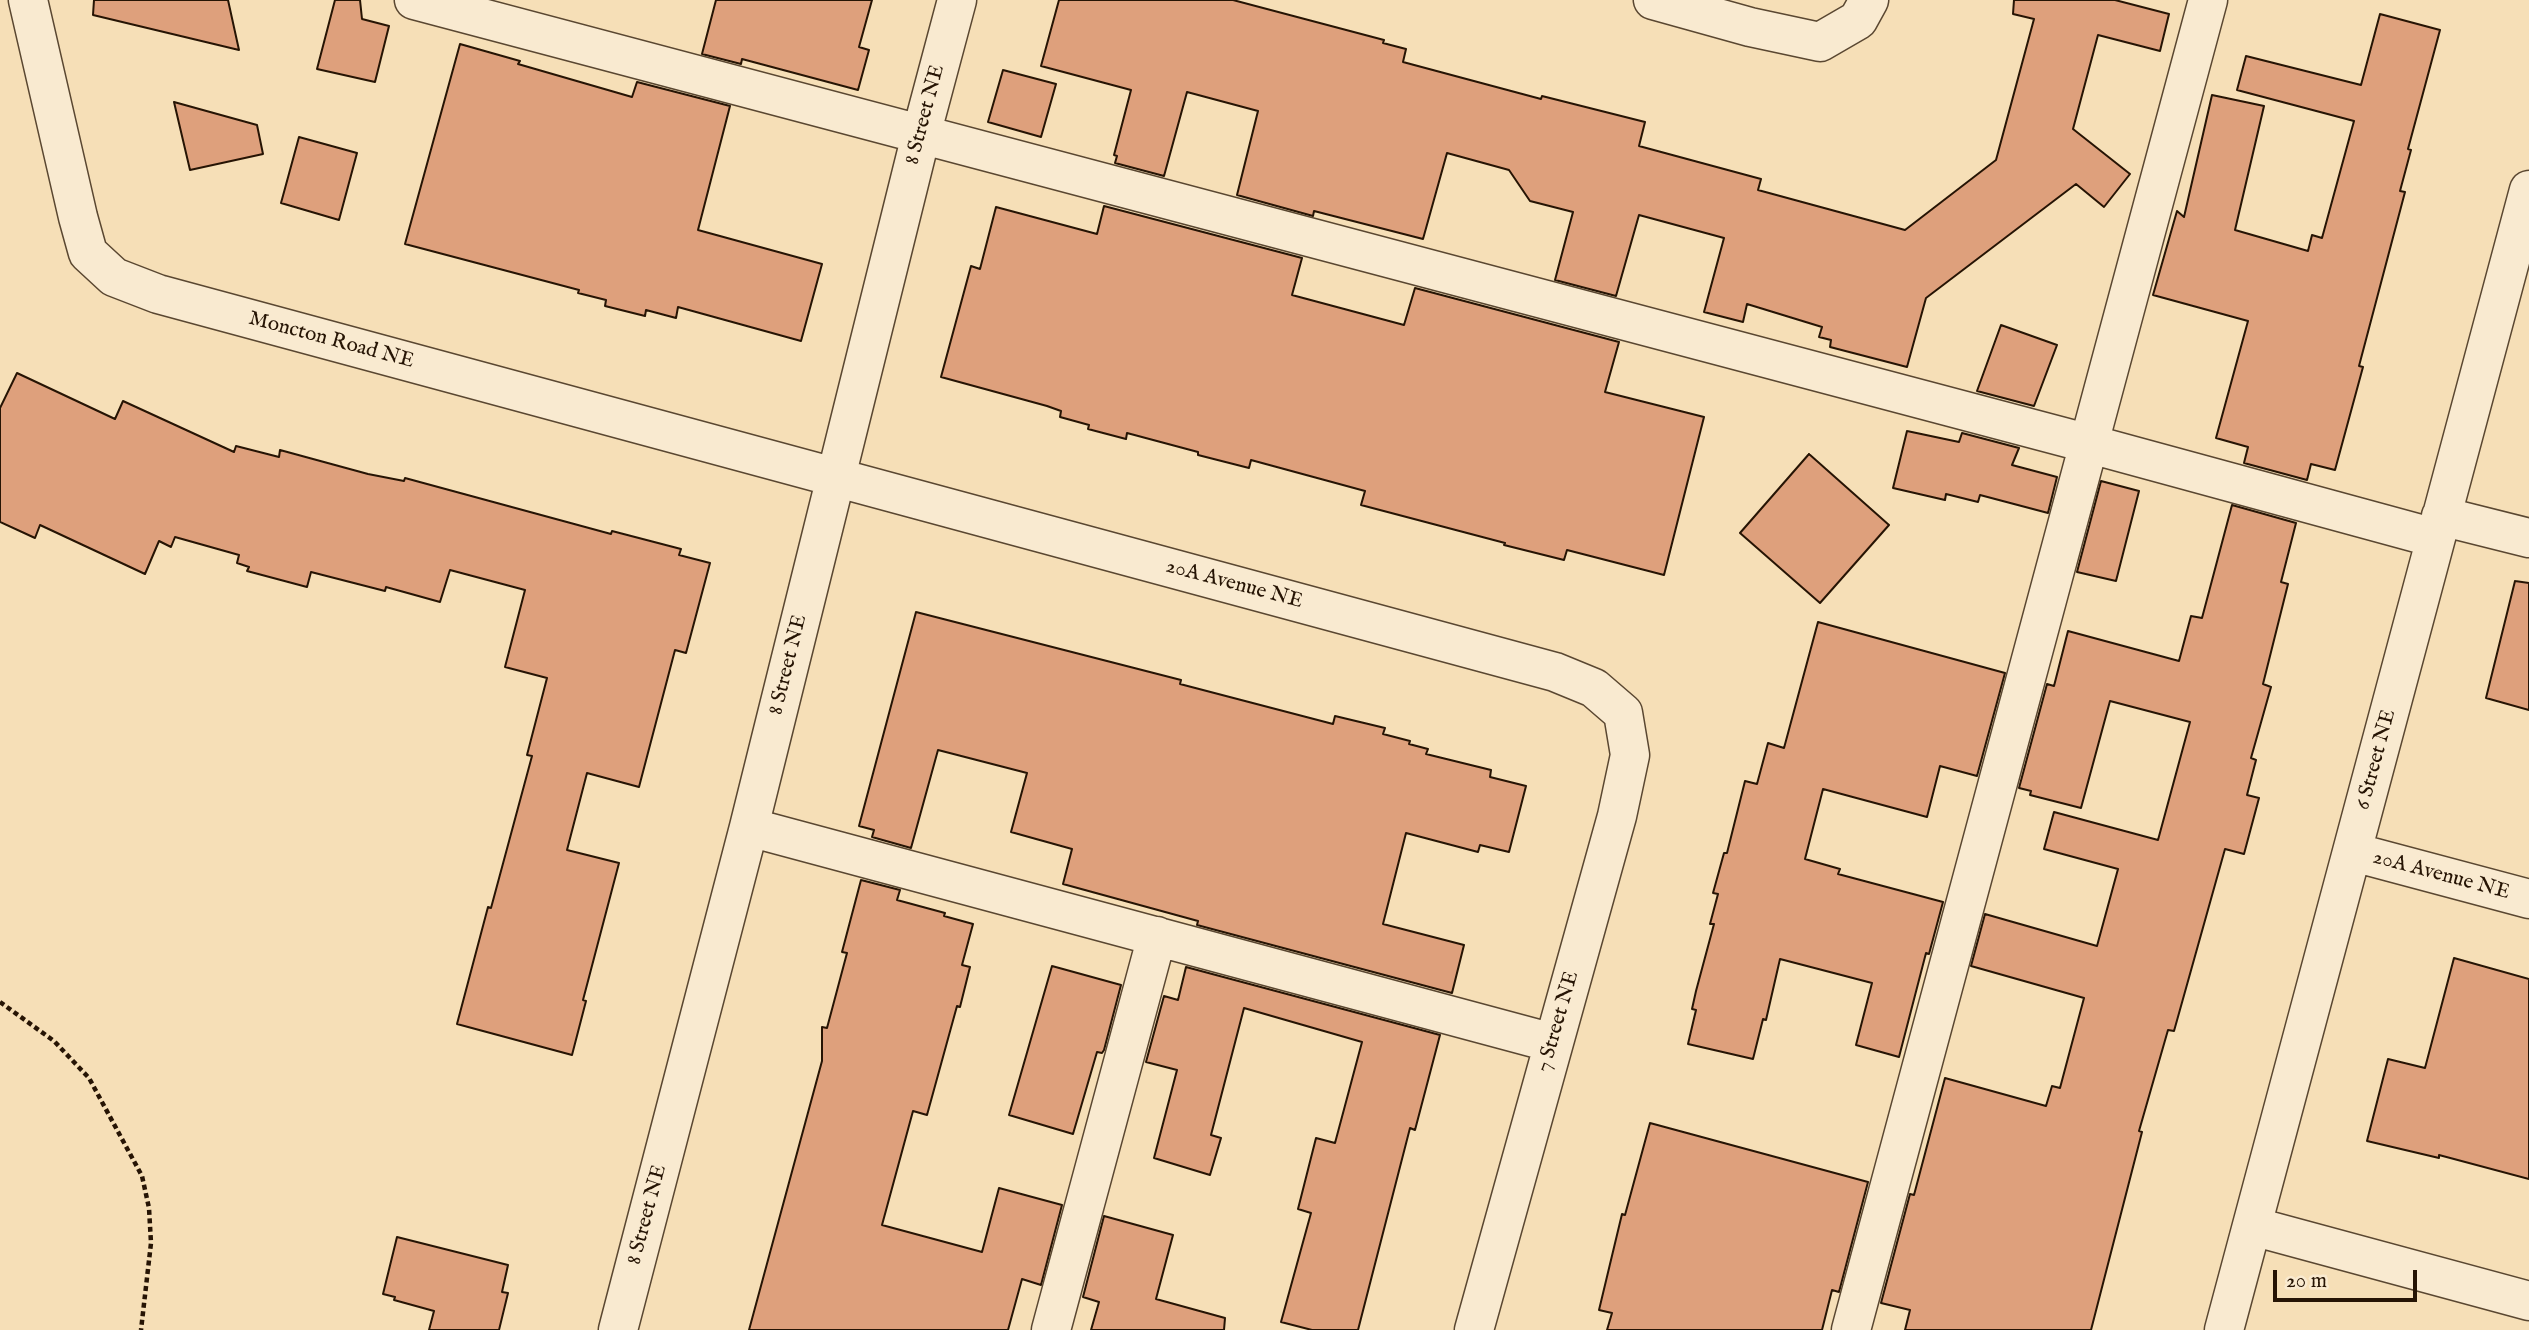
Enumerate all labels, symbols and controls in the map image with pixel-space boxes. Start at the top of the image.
street label: 8 Street NE [901,62,951,168]
street label: Moncton Road NE [246,307,416,375]
street label: 20A Avenue NE [1163,555,1305,615]
street label: 8 Street NE [764,612,814,718]
street label: 6 Street NE [2352,707,2402,813]
street label: 20A Avenue NE [2370,846,2512,906]
street label: 7 Street NE [1533,969,1585,1075]
street label: 8 Street NE [623,1162,673,1268]
scale bar [2277,1256,2420,1300]
text: 20 m [2286,1268,2327,1295]

